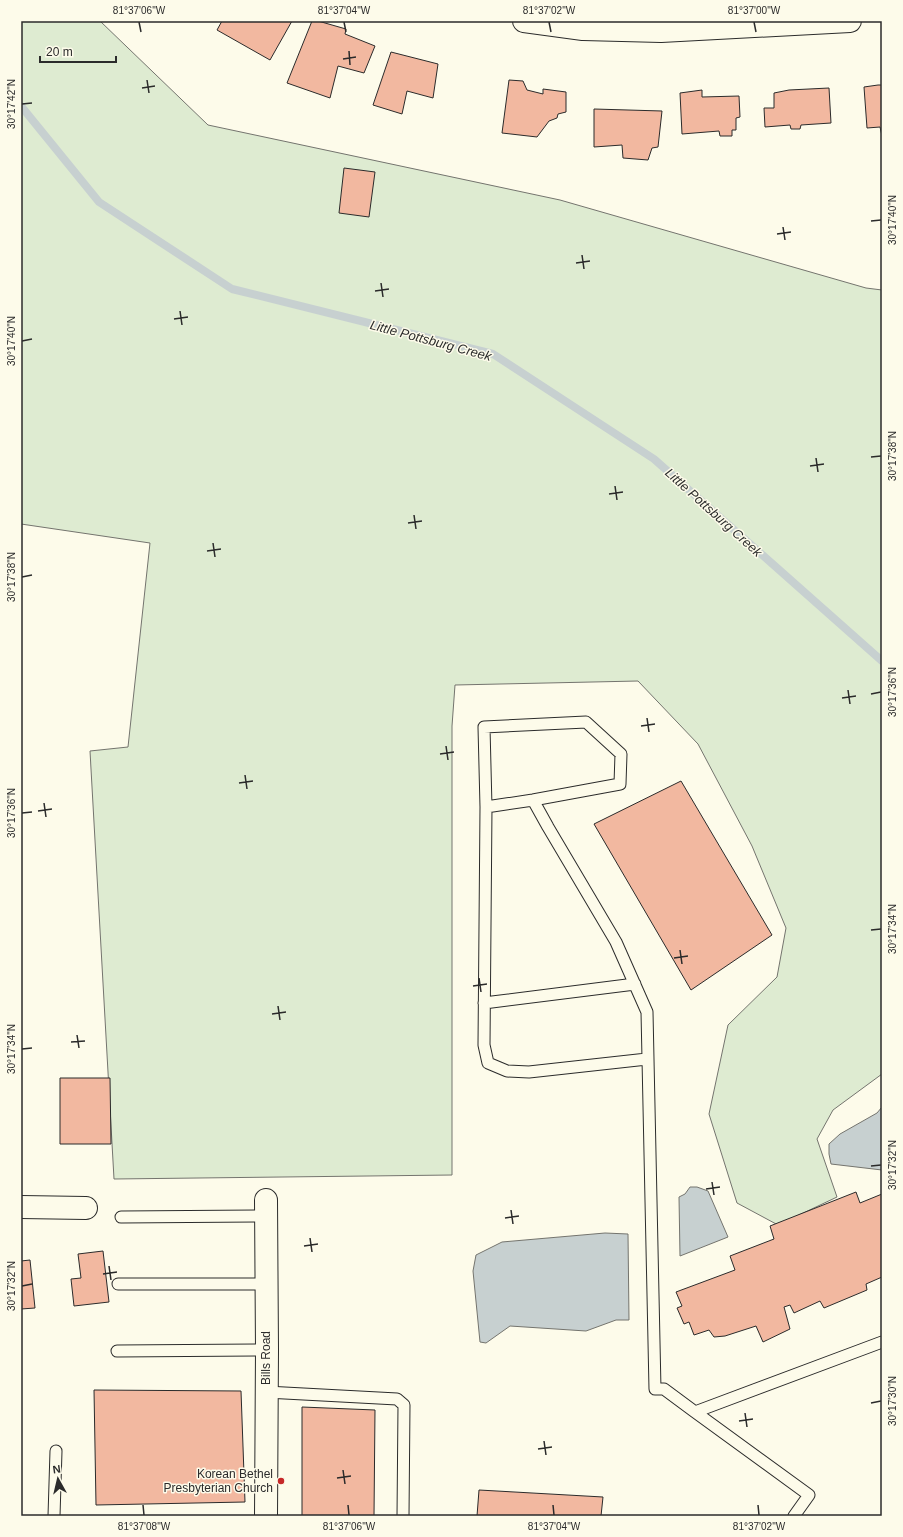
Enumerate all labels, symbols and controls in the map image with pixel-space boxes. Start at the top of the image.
text: 81°37'06"W [113,5,166,16]
text: 81°37'04"W [318,5,371,16]
text: 81°37'02"W [523,5,576,16]
text: 81°37'00"W [728,5,781,16]
scale bar [40,38,116,64]
text: 20 m [46,45,73,59]
text: 30°17'42"N [6,79,17,129]
text: 30°17'40"N [887,195,898,245]
text: 30°17'40"N [6,316,17,366]
water label: Little Pottsburg Creek [369,317,495,364]
text: 30°17'38"N [887,431,898,481]
water label: Little Pottsburg Creek [662,465,766,561]
text: 30°17'38"N [6,552,17,602]
text: 30°17'36"N [887,667,898,717]
text: 30°17'36"N [6,788,17,838]
text: 30°17'34"N [887,904,898,954]
text: 30°17'34"N [6,1024,17,1074]
text: 30°17'32"N [887,1140,898,1190]
text: 30°17'32"N [6,1261,17,1311]
street label: Bills Road [259,1331,273,1385]
text: 30°17'30"N [887,1376,898,1426]
north arrow [38,1459,78,1499]
text: N [52,1463,61,1476]
place label: Korean Bethel Presbyterian Church [164,1467,273,1495]
marker: Korean Bethel Presbyterian Church [276,1476,286,1486]
text: 81°37'08"W [118,1521,171,1532]
text: 81°37'06"W [323,1521,376,1532]
text: 81°37'04"W [528,1521,581,1532]
text: 81°37'02"W [733,1521,786,1532]

